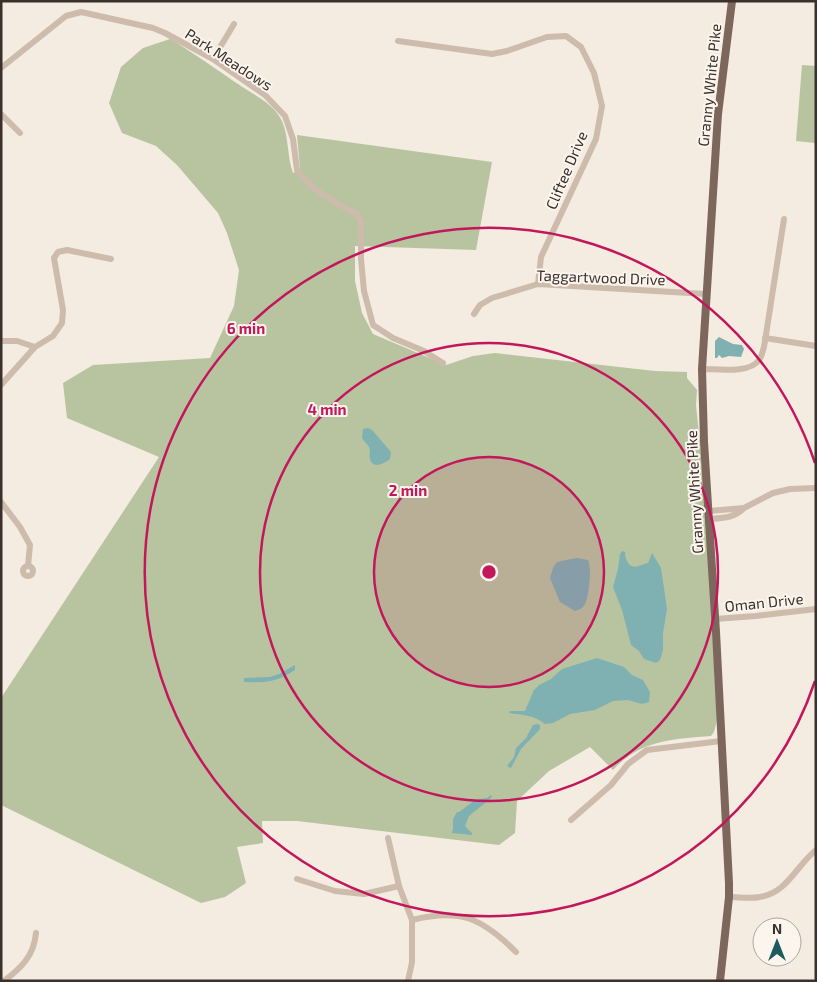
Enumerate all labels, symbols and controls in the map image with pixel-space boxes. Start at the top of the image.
street label: Granny White Pike [694,23,724,147]
street label: Park Meadows [182,24,276,94]
street label: Cliftee Drive [541,128,591,212]
street label: Taggartwood Drive [536,266,666,288]
text: 6 min [227,319,265,337]
text: 4 min [307,400,347,418]
street label: Granny White Pike [682,430,706,554]
text: 2 min [389,481,427,499]
centre of rings [480,563,498,581]
street label: Oman Drive [724,589,804,615]
north arrow [752,917,802,967]
text: N [772,920,782,937]

